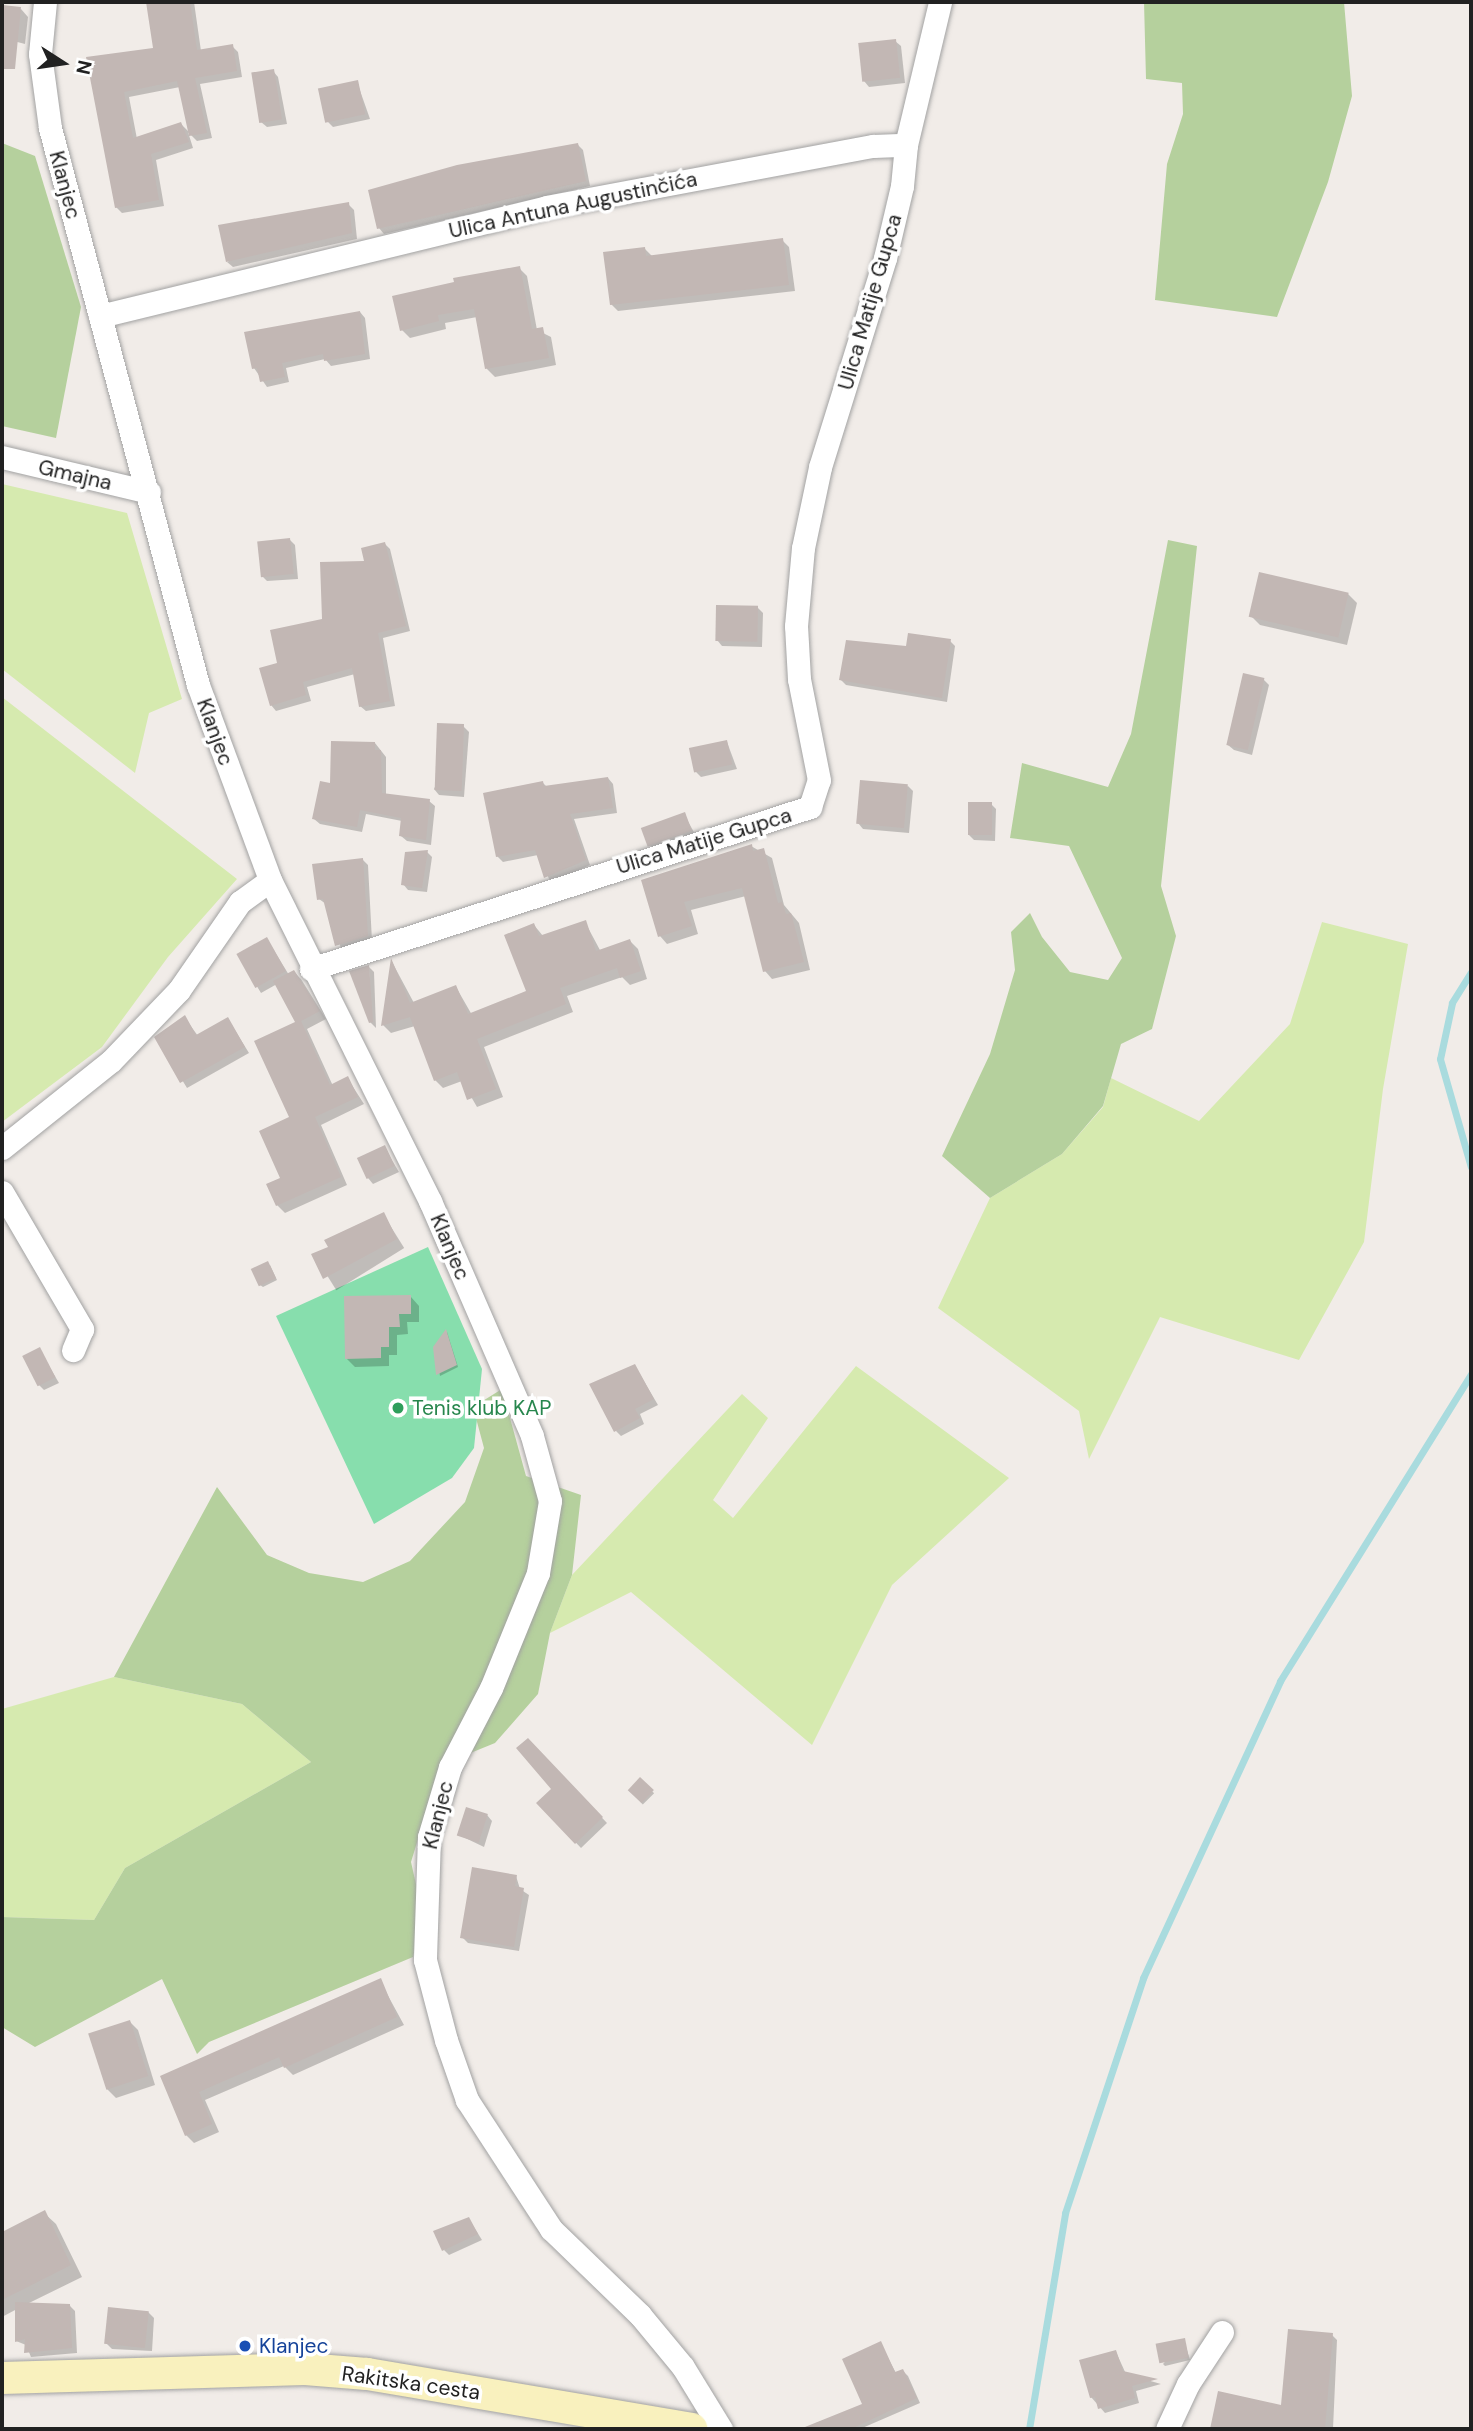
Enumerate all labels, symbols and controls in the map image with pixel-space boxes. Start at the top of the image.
north arrow [28,28,98,98]
text: N [70,58,98,77]
street label: Klanjec [44,148,86,222]
street label: Ulica Antuna Augustinčića [447,166,699,244]
street label: Ulica Matije Gupca [833,211,907,393]
street label: Gmajna [36,454,114,496]
street label: Klanjec [191,695,239,769]
street label: Ulica Matije Gupca [613,802,795,880]
street label: Klanjec [425,1210,475,1284]
place label: Tenis klub KAP [412,1395,551,1421]
marker: Tenis klub KAP [390,1400,406,1416]
street label: Klanjec [417,1778,459,1852]
place label: Klanjec [259,2333,328,2359]
marker: Klanjec [237,2338,253,2354]
street label: Rakitska cesta [340,2361,482,2405]

